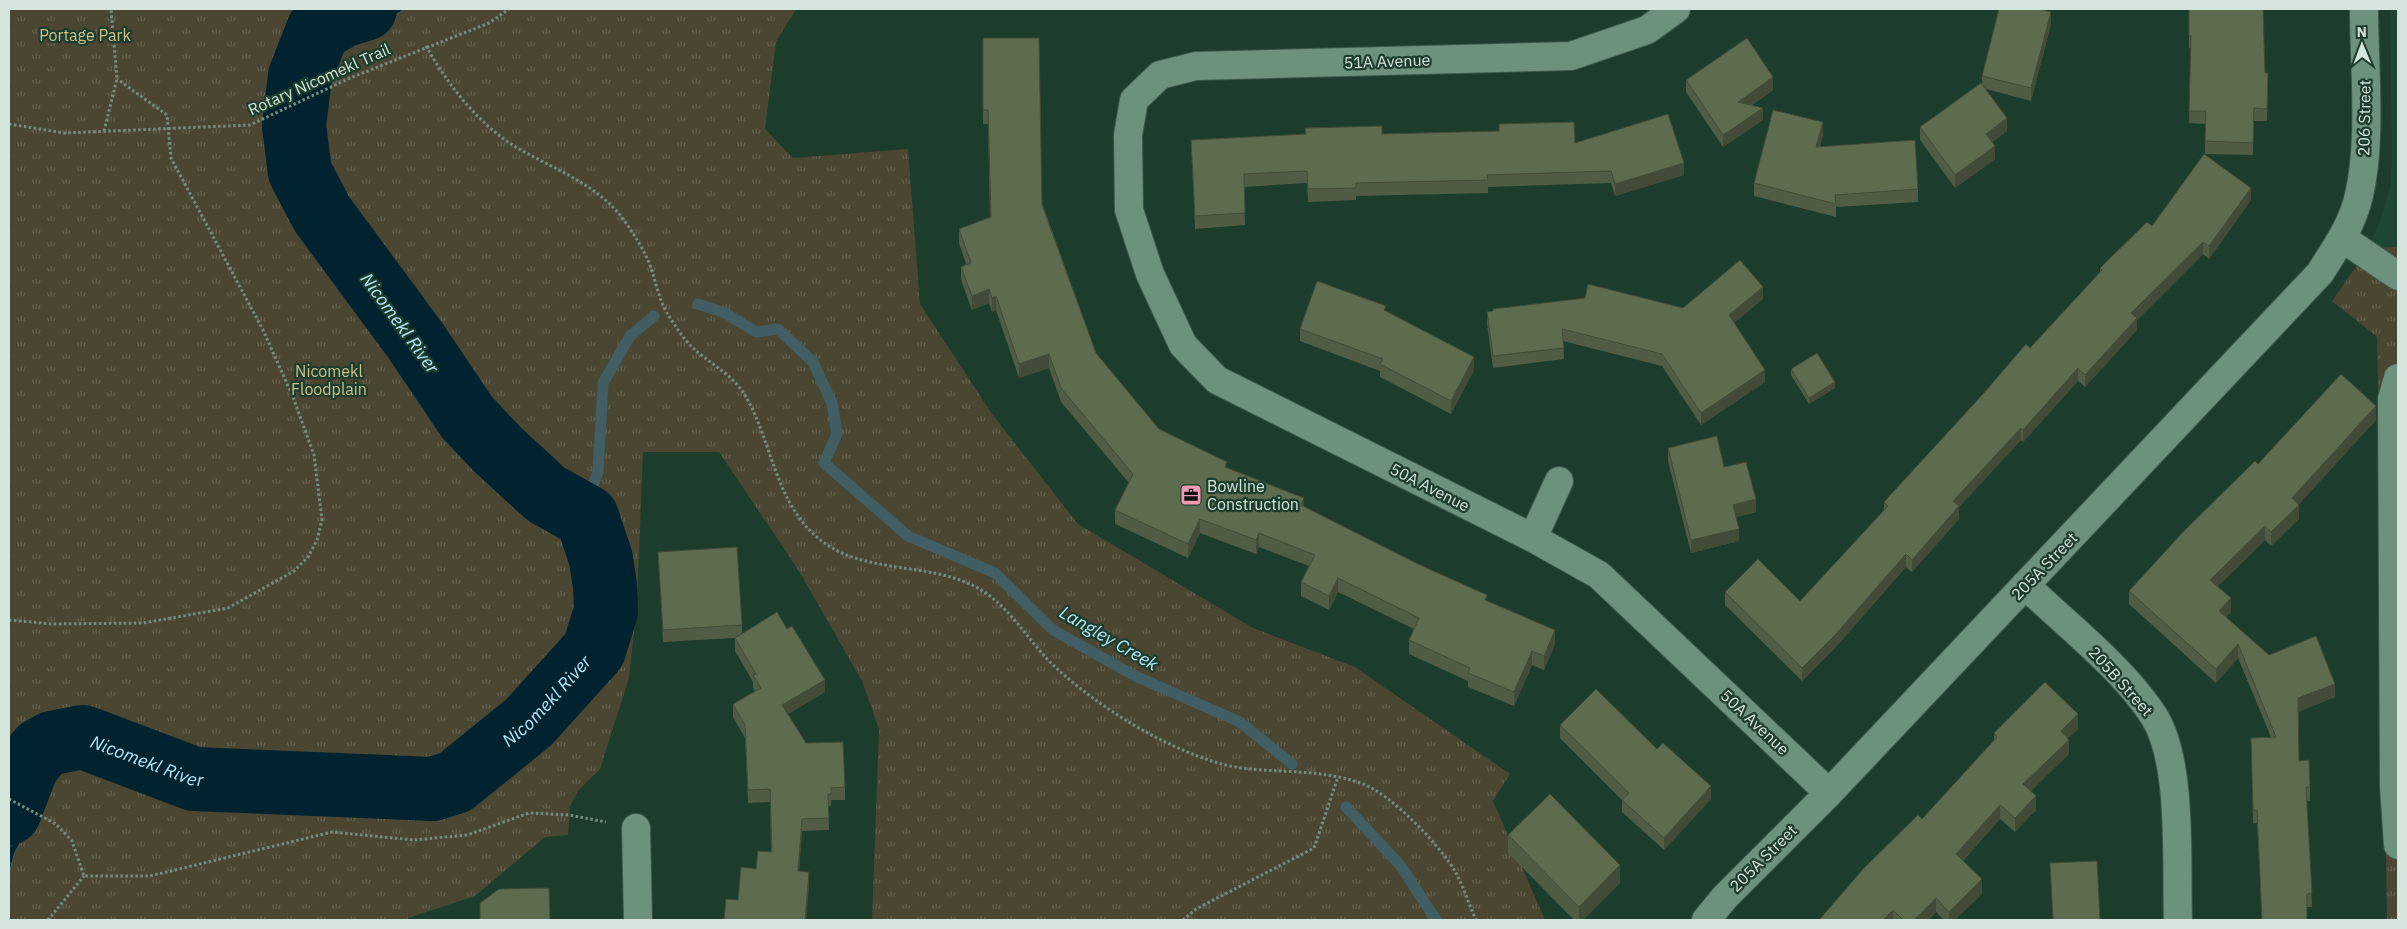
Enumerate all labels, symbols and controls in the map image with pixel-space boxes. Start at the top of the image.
north arrow [2337,20,2387,70]
text: N [2357,23,2367,41]
park label: Portage Park [39,25,131,45]
street label: Rotary Nicomekl Trail [245,39,393,119]
street label: 51A Avenue [1343,49,1431,73]
street label: 206 Street [2353,80,2375,156]
water label: Nicomekl River [356,268,444,378]
park label: Nicomekl Floodplain [291,361,367,399]
street label: 50A Avenue [1387,458,1473,516]
place label: Bowline Construction [1207,476,1299,514]
office icon: Bowline Construction [1179,483,1203,507]
street label: 205A Street [2007,528,2081,604]
water label: Langley Creek [1056,601,1163,676]
street label: 205B Street [2084,642,2158,720]
water label: Nicomekl River [497,650,596,751]
street label: 50A Avenue [1716,685,1794,759]
water label: Nicomekl River [87,729,204,791]
street label: 205A Street [1725,820,1801,896]

